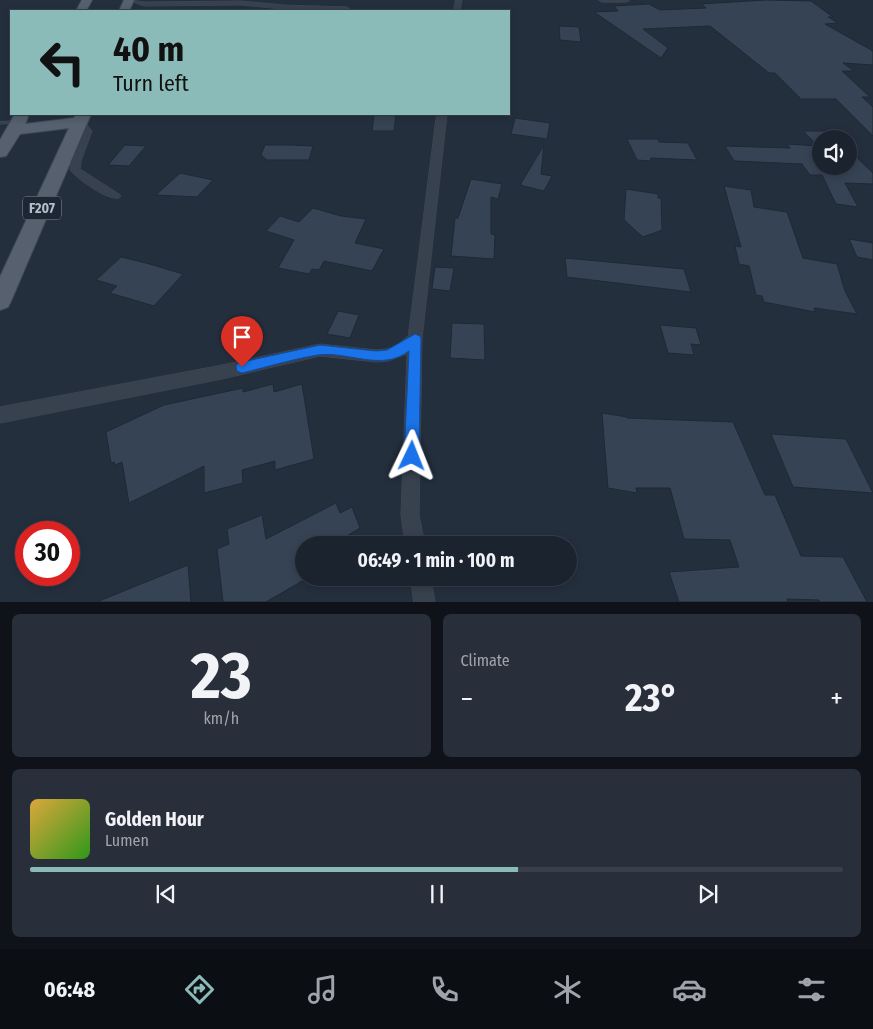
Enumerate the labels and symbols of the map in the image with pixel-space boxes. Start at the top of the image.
road number: F207 [23,197,61,220]
pin [221,316,263,367]
position arrow [385,429,437,481]
speed limit sign: 30 [15,521,80,586]

